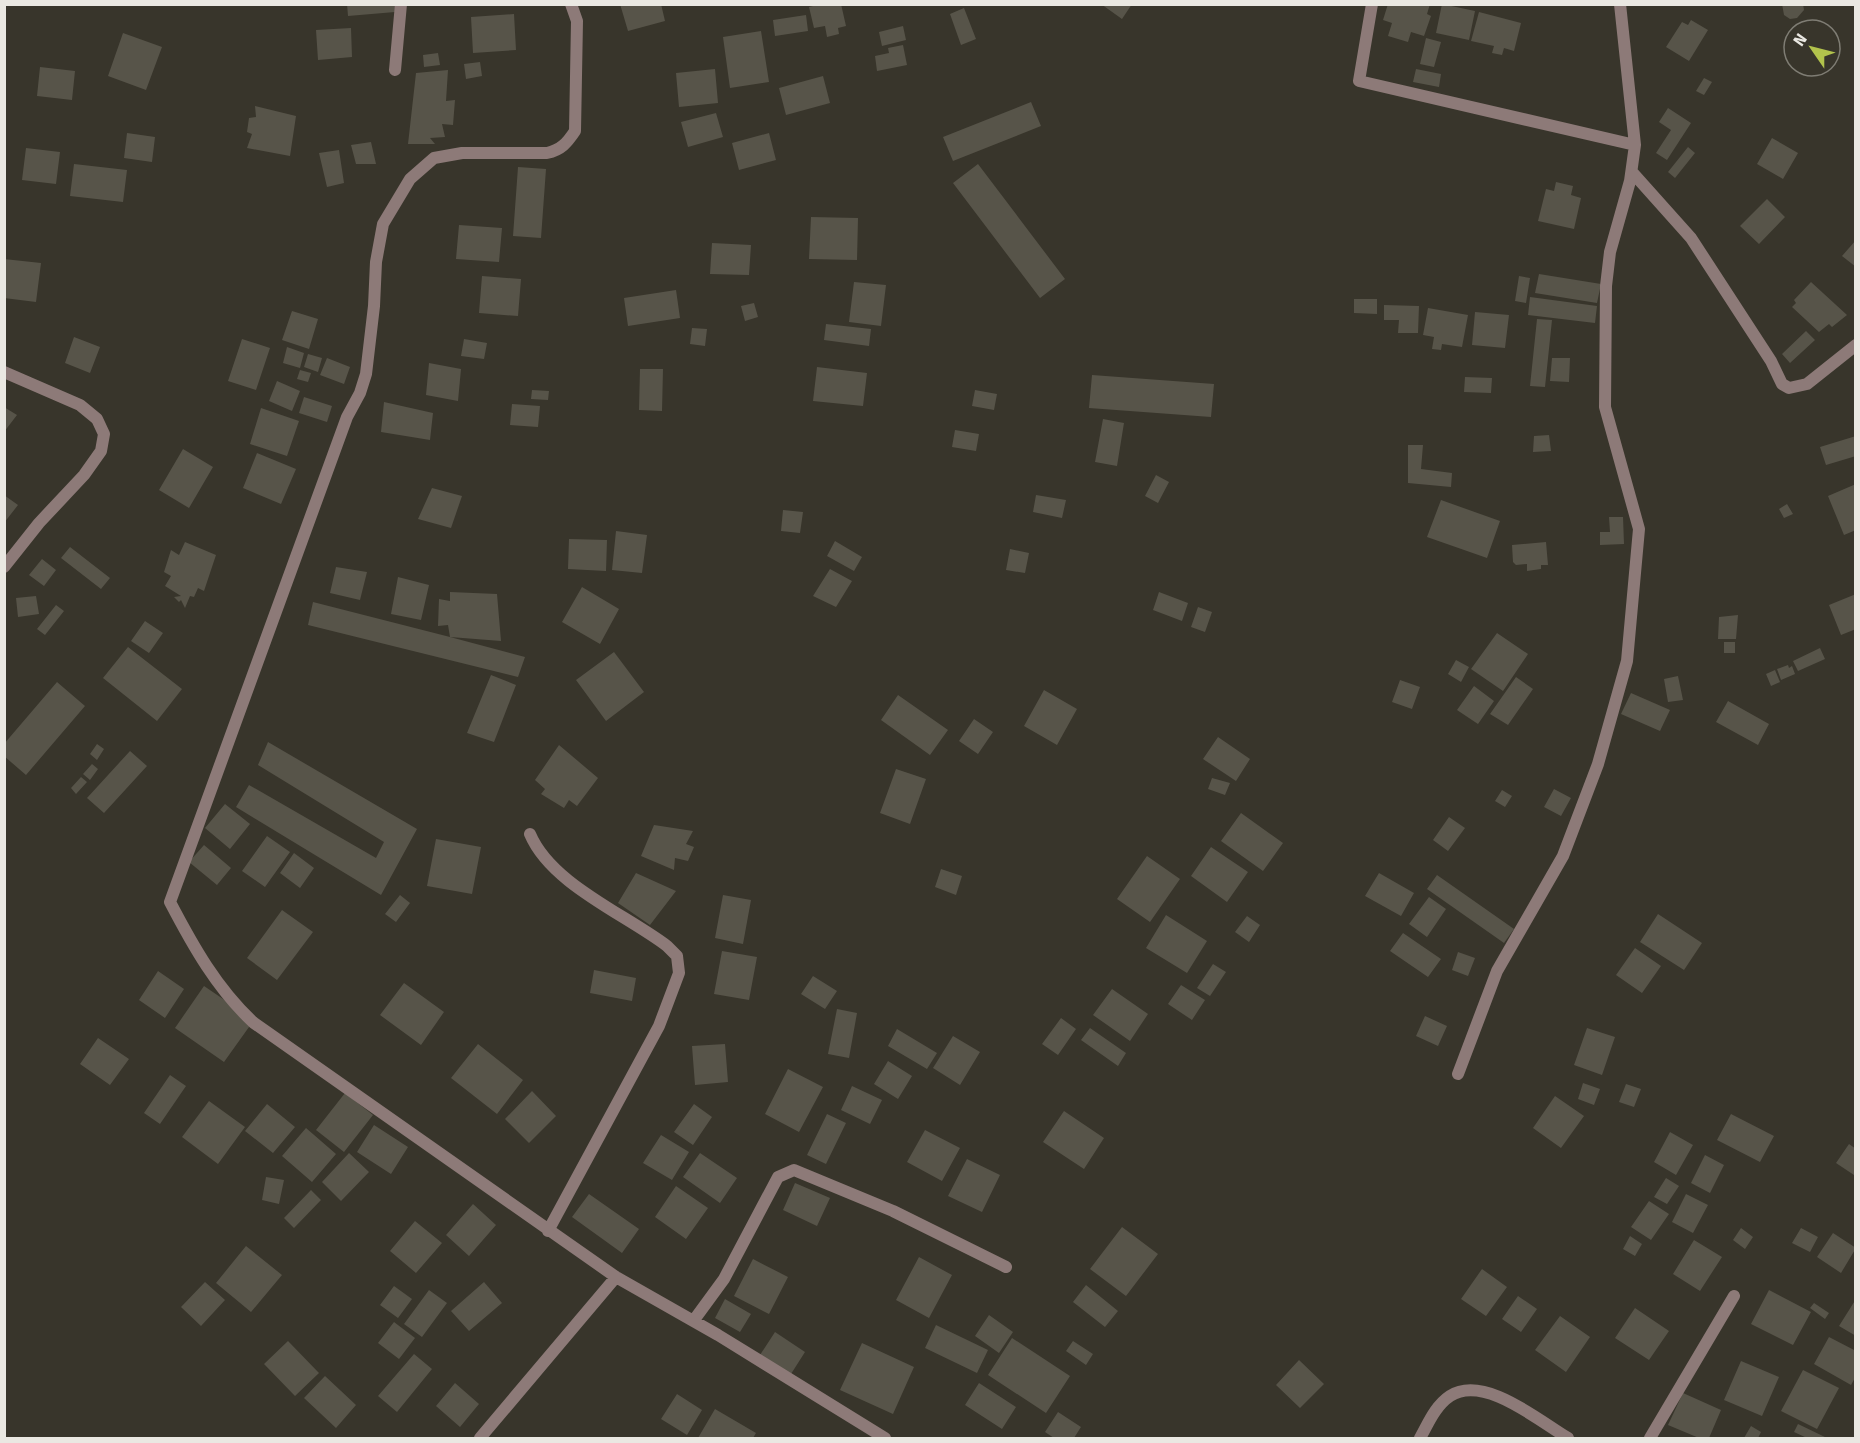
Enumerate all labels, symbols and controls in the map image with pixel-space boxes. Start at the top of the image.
north arrow [1782,18,1842,78]
text: N [1789,30,1811,49]

